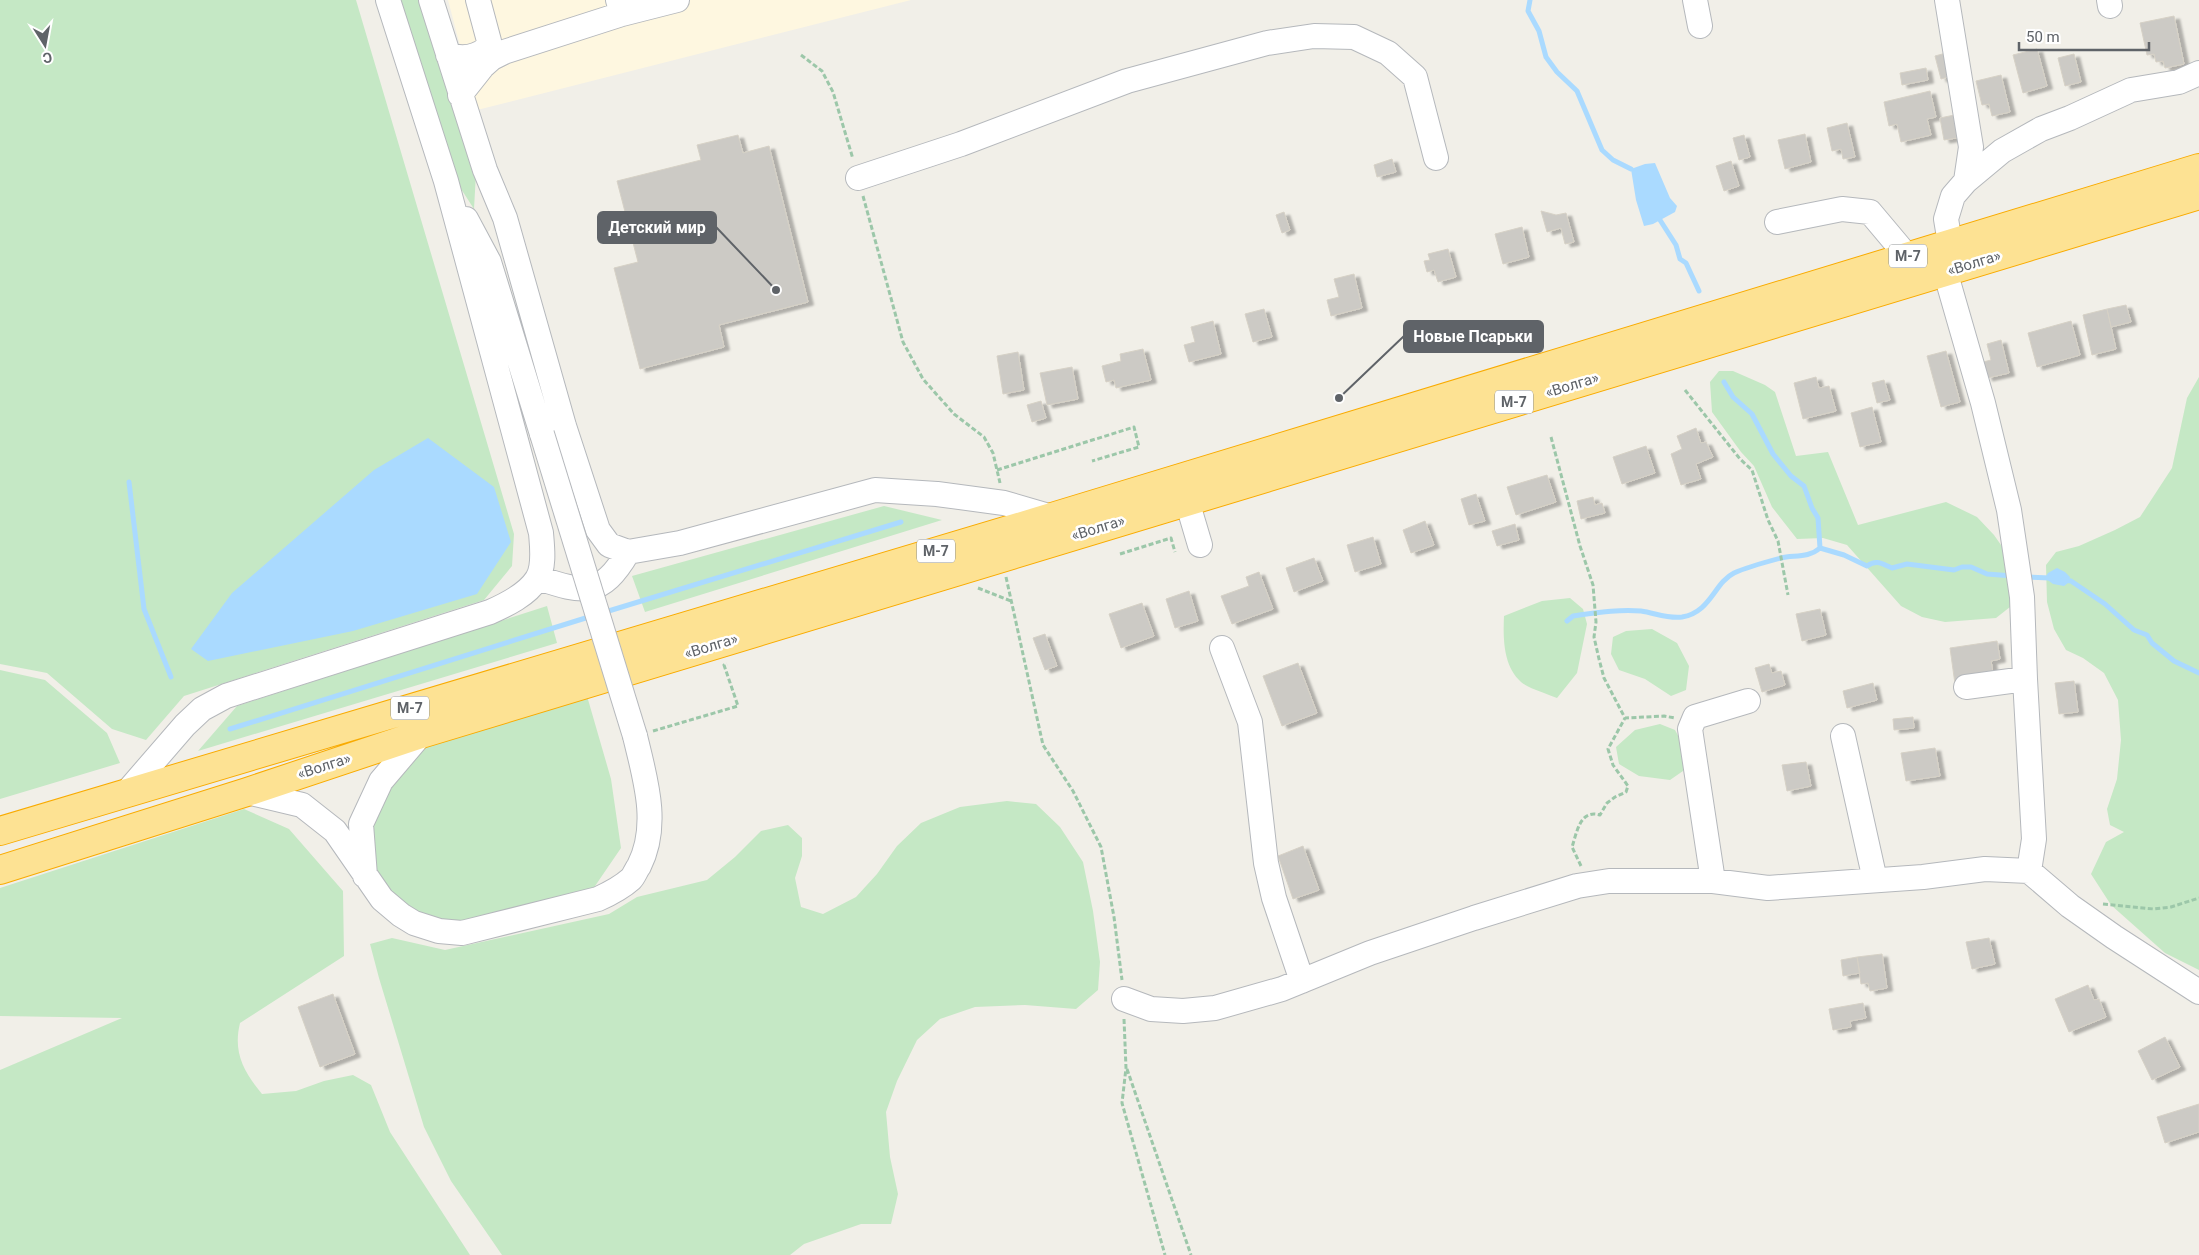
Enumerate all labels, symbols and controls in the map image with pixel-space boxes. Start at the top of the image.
north arrow [20,20,70,70]
scale bar [2019,20,2149,52]
text: 50 m [2026,28,2060,46]
text: С [41,49,54,66]
callout: Детский мир [598,212,716,243]
text: Детский мир [608,218,706,237]
road number: М-7 [1889,245,1927,268]
street label: «Волга» [1945,246,2003,280]
callout: Новые Псарьки [1404,321,1543,352]
text: Новые Псарьки [1413,327,1533,346]
street label: «Волга» [1543,368,1601,402]
road number: М-7 [1495,391,1533,414]
street label: «Волга» [1069,511,1127,545]
road number: М-7 [917,540,955,562]
street label: «Волга» [682,629,740,663]
road number: М-7 [391,696,429,720]
street label: «Волга» [295,749,353,783]

